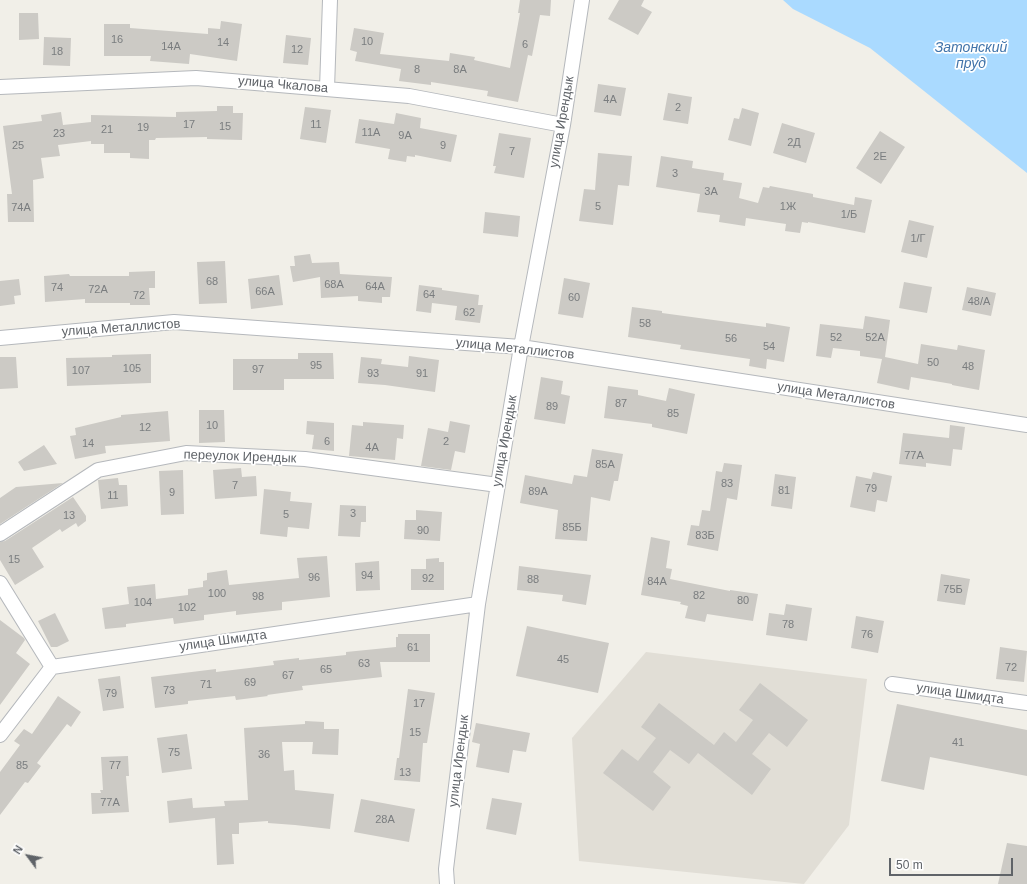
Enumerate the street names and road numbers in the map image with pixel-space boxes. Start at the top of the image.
street label: улица Чкалова [237,73,329,97]
street label: улица Ирендык [546,75,578,169]
street label: улица Металлистов [61,316,181,340]
street label: улица Металлистов [455,335,575,363]
street label: улица Металлистов [776,379,896,413]
street label: улица Ирендык [489,394,521,488]
street label: переулок Ирендык [183,447,297,467]
street label: улица Шмидта [178,627,268,655]
street label: улица Шмидта [915,680,1005,708]
street label: улица Ирендык [446,714,472,808]

